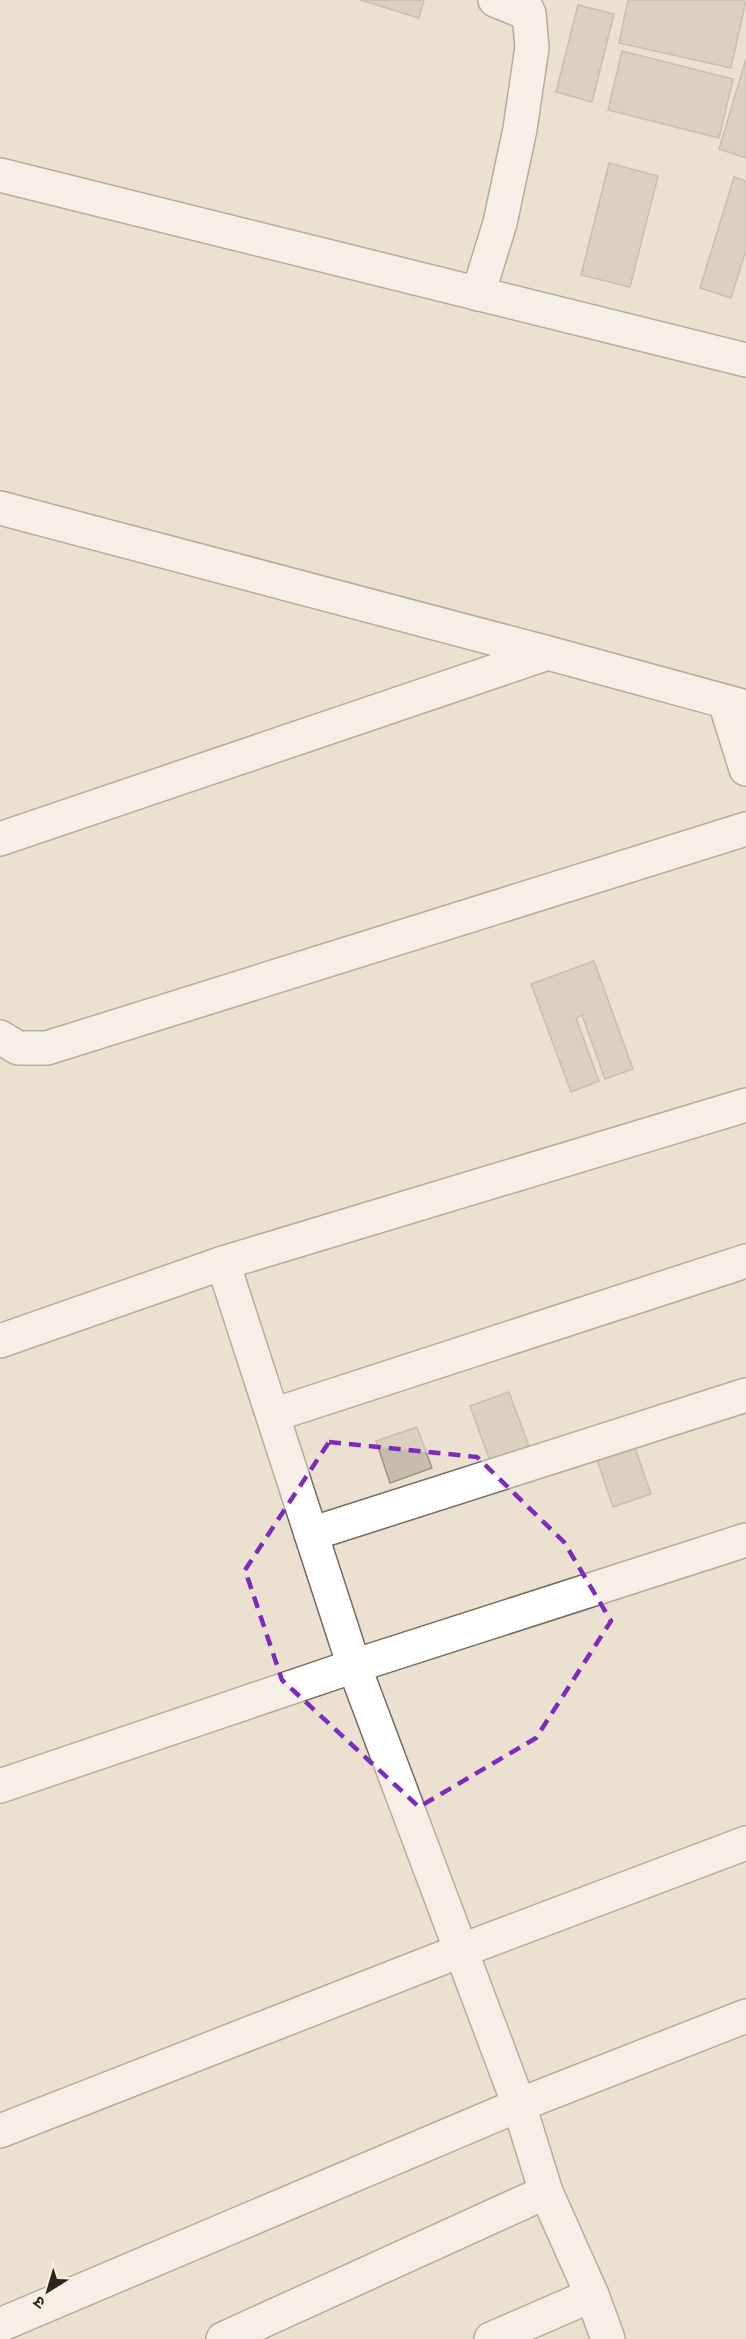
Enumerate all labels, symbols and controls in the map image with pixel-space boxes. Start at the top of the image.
north arrow [18,2261,78,2321]
text: उ [30,2290,50,2312]

